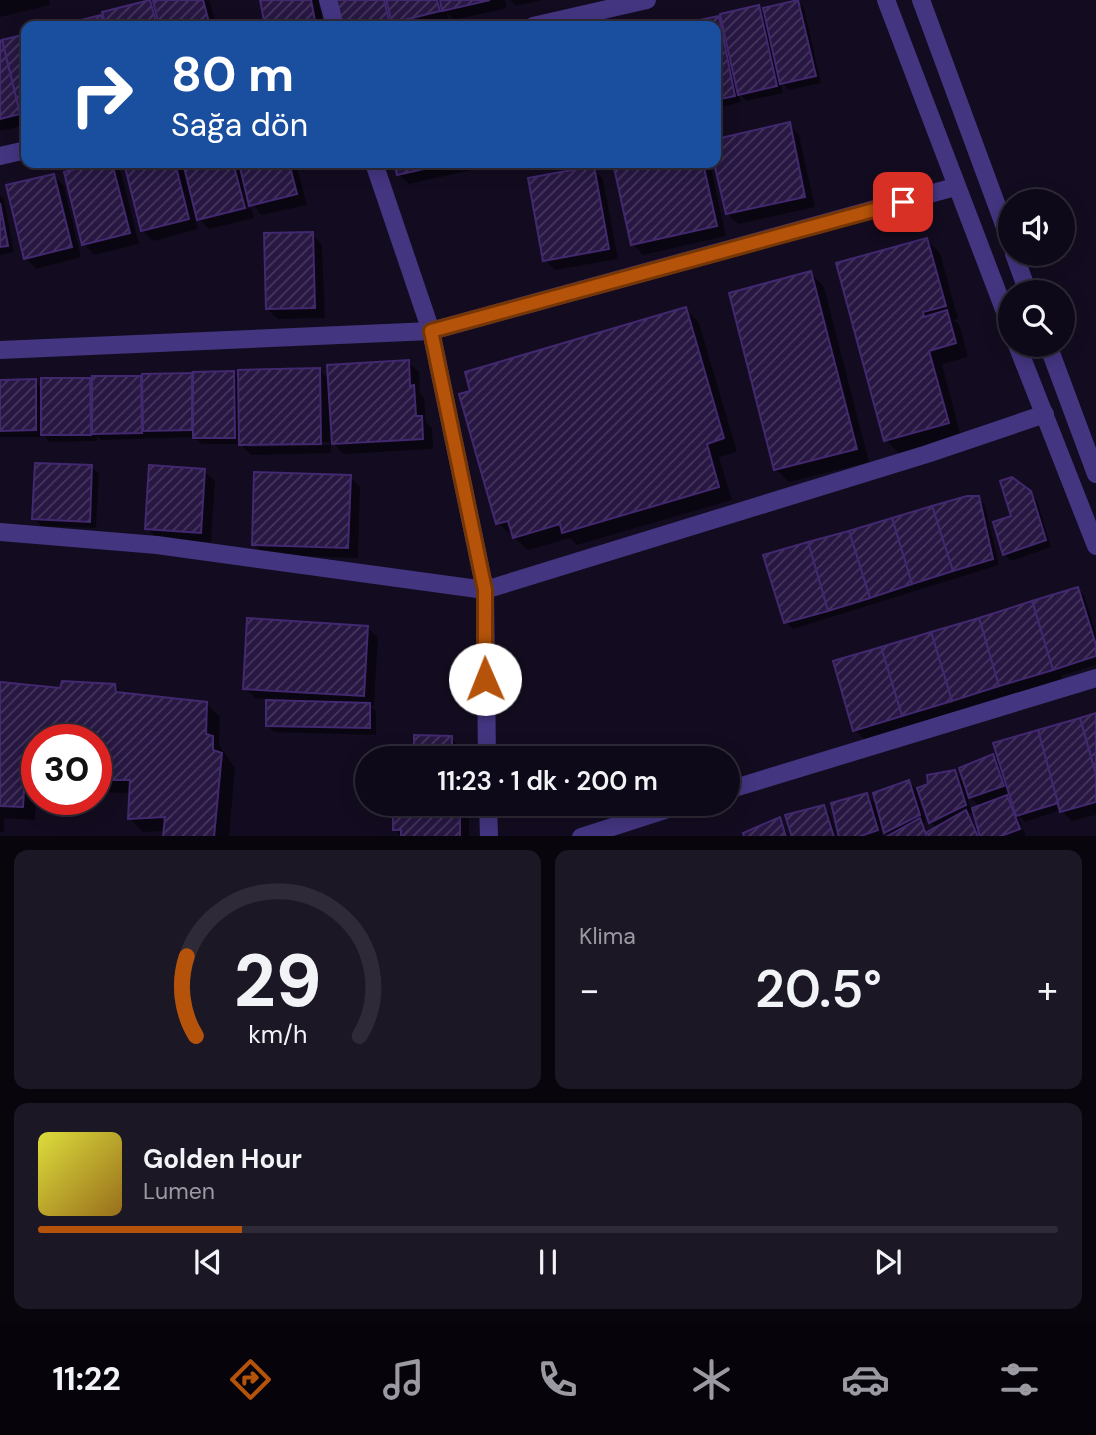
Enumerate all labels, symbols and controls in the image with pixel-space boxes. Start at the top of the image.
text: 80 m [171,42,294,106]
icon: right [56,49,147,140]
text: Sağa dön [171,104,308,146]
pin [873,172,933,232]
icon: arrive [884,183,922,221]
map controls [998,189,1075,357]
button: sound [998,189,1075,266]
button: search [998,280,1075,357]
position arrow [448,642,522,716]
speed limit sign: 30 [21,724,112,815]
text: 11:23 · 1 dk · 200 m [437,764,658,798]
text: Klima [579,921,636,951]
text: 29 [234,934,321,1029]
text: 20.5° [755,955,882,1023]
text: − [579,965,600,1015]
text: + [1037,965,1058,1015]
text: km/h [248,1017,307,1050]
text: Golden Hour [143,1142,302,1176]
text: Lumen [143,1176,215,1206]
icon: previous [189,1243,227,1281]
icon: pause [529,1243,567,1281]
icon: next [869,1243,907,1281]
icon: directions [226,1355,275,1404]
icon: music [379,1355,428,1404]
icon: phone [533,1355,582,1404]
icon: climate [687,1355,736,1404]
icon: car [841,1355,890,1404]
icon: filters [995,1355,1044,1404]
text: 11:22 [52,1358,121,1400]

